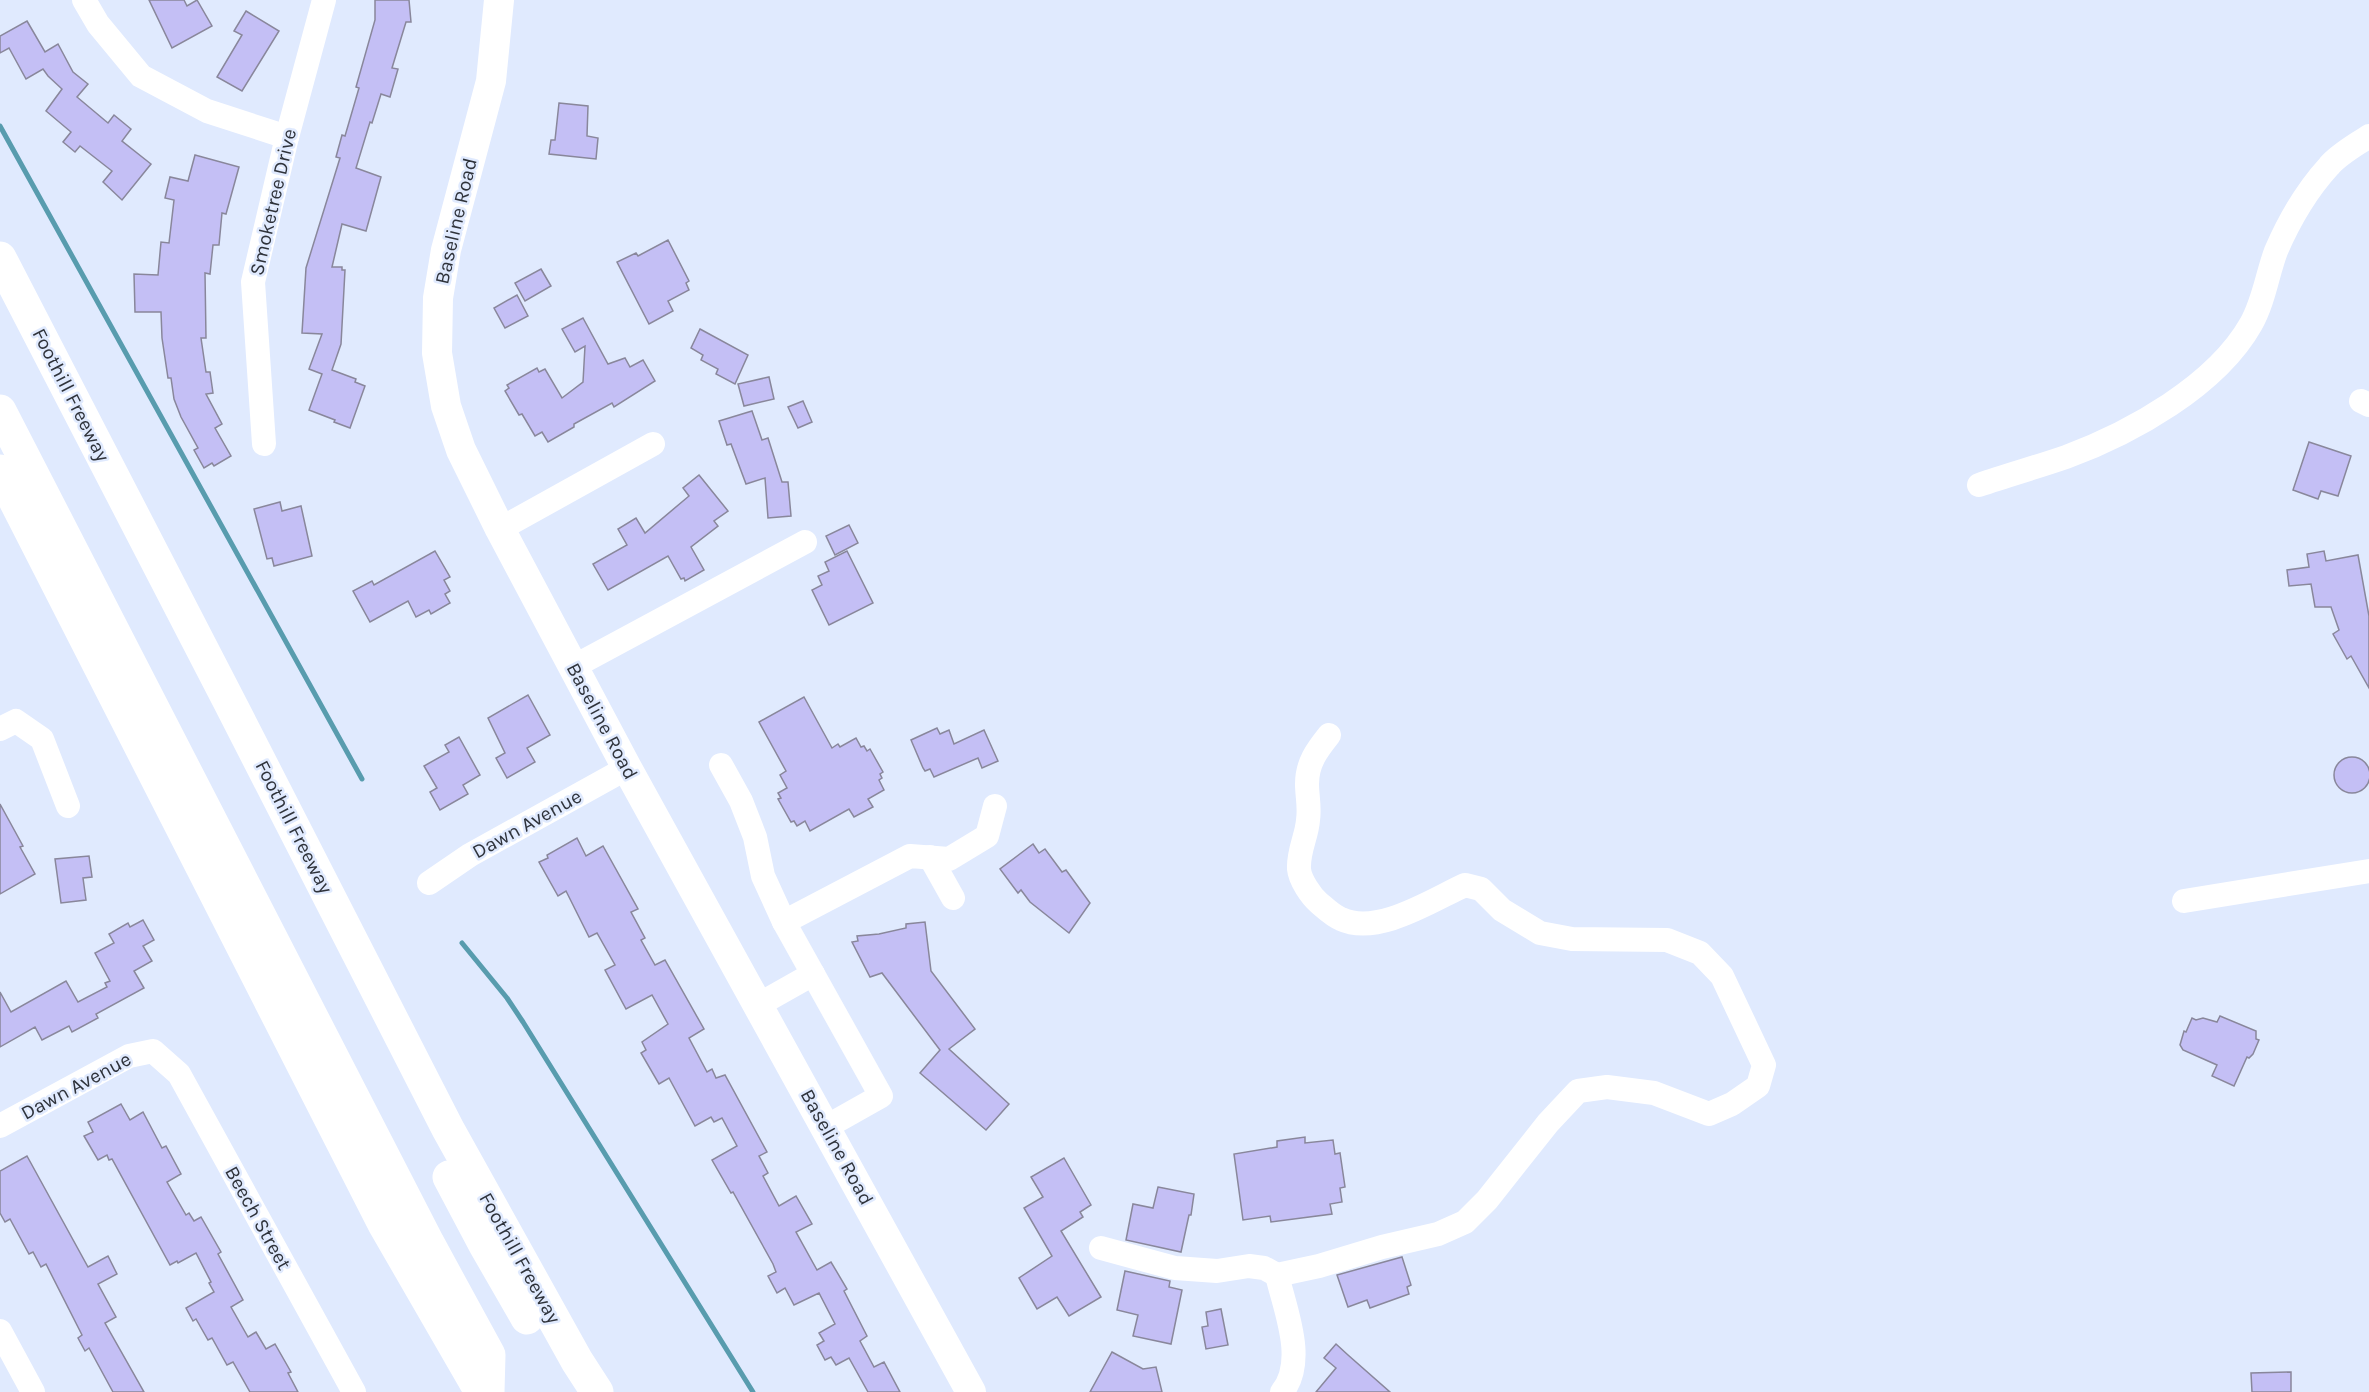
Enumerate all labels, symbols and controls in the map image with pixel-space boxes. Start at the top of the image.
street label: Smoketree Drive [245,126,301,278]
street label: Baseline Road [430,156,482,286]
street label: Foothill Freeway [28,325,114,465]
street label: Baseline Road [562,659,642,783]
street label: Foothill Freeway [251,757,337,897]
street label: Dawn Avenue [468,785,586,863]
street label: Dawn Avenue [17,1047,135,1125]
street label: Baseline Road [796,1085,878,1209]
street label: Beech Street [220,1162,296,1274]
street label: Foothill Freeway [474,1188,566,1328]

